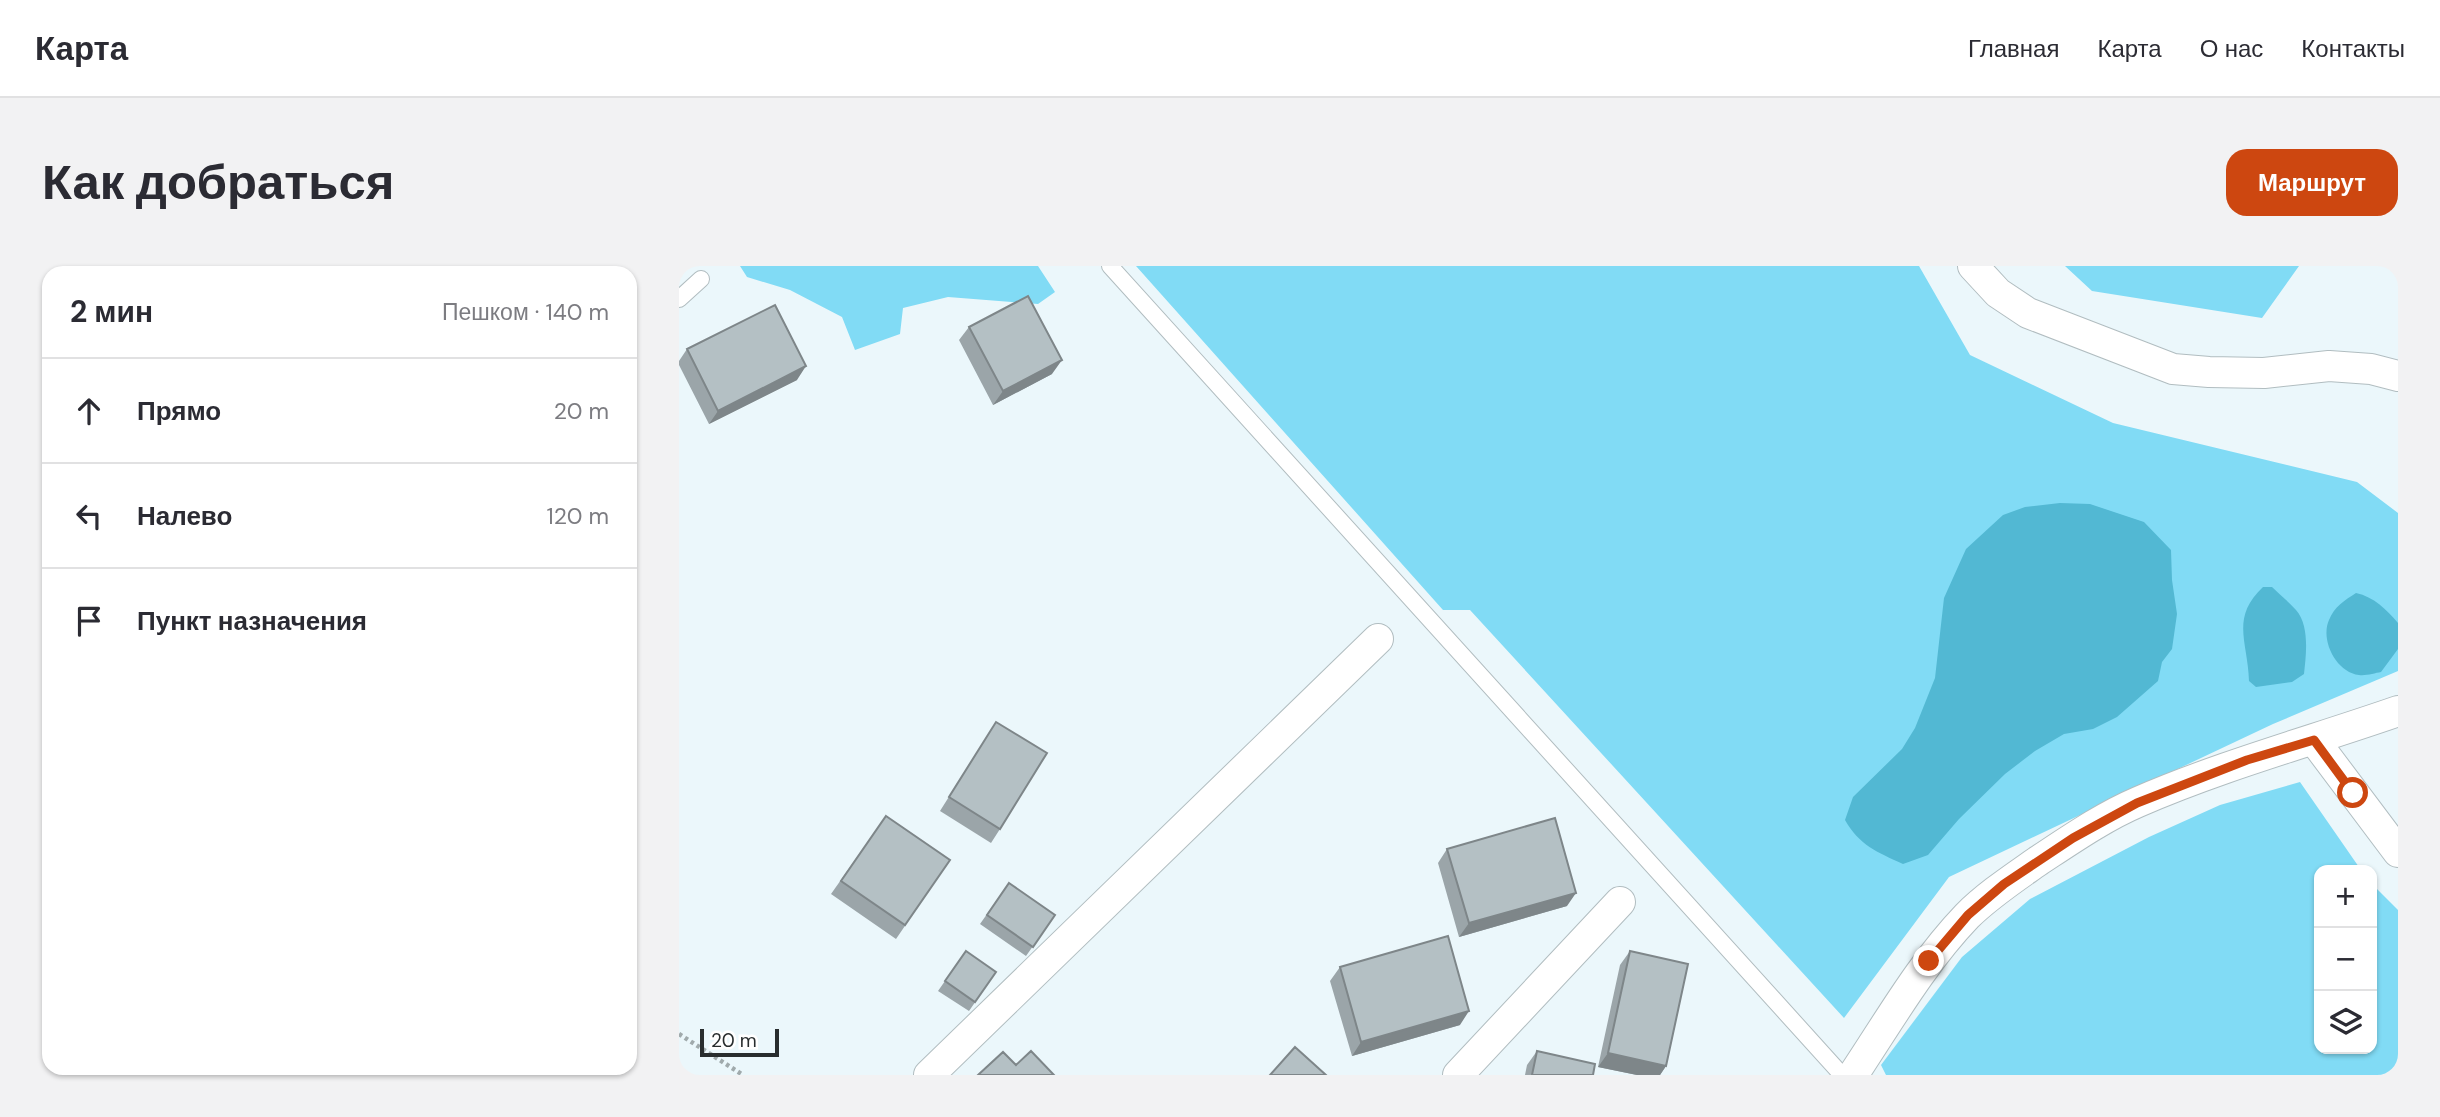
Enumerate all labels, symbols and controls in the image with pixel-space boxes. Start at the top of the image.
text: Карта [35,27,128,70]
text: Главная [1968,33,2059,64]
text: Карта [2097,33,2162,64]
text: О нас [2200,33,2263,64]
text: Контакты [2301,33,2405,64]
button: Маршрут [2226,149,2398,216]
text: Как добраться [42,150,394,214]
text: 2 мин [70,292,153,331]
text: Пешком · 140 m [442,297,609,327]
icon: ahead [70,392,108,430]
text: Прямо [137,394,221,428]
text: 20 m [554,396,609,426]
icon: left [70,497,108,535]
text: Налево [137,499,232,533]
text: 120 m [546,501,609,531]
icon: arrive [70,602,108,640]
text: Пункт назначения [137,604,367,638]
route start [2337,777,2368,808]
map controls [2314,865,2377,1054]
button: + [2314,865,2377,928]
button: − [2314,928,2377,991]
route end [1913,945,1944,976]
button: layers [2314,991,2377,1054]
scale bar [700,1026,779,1058]
text: 20 m [711,1028,757,1053]

